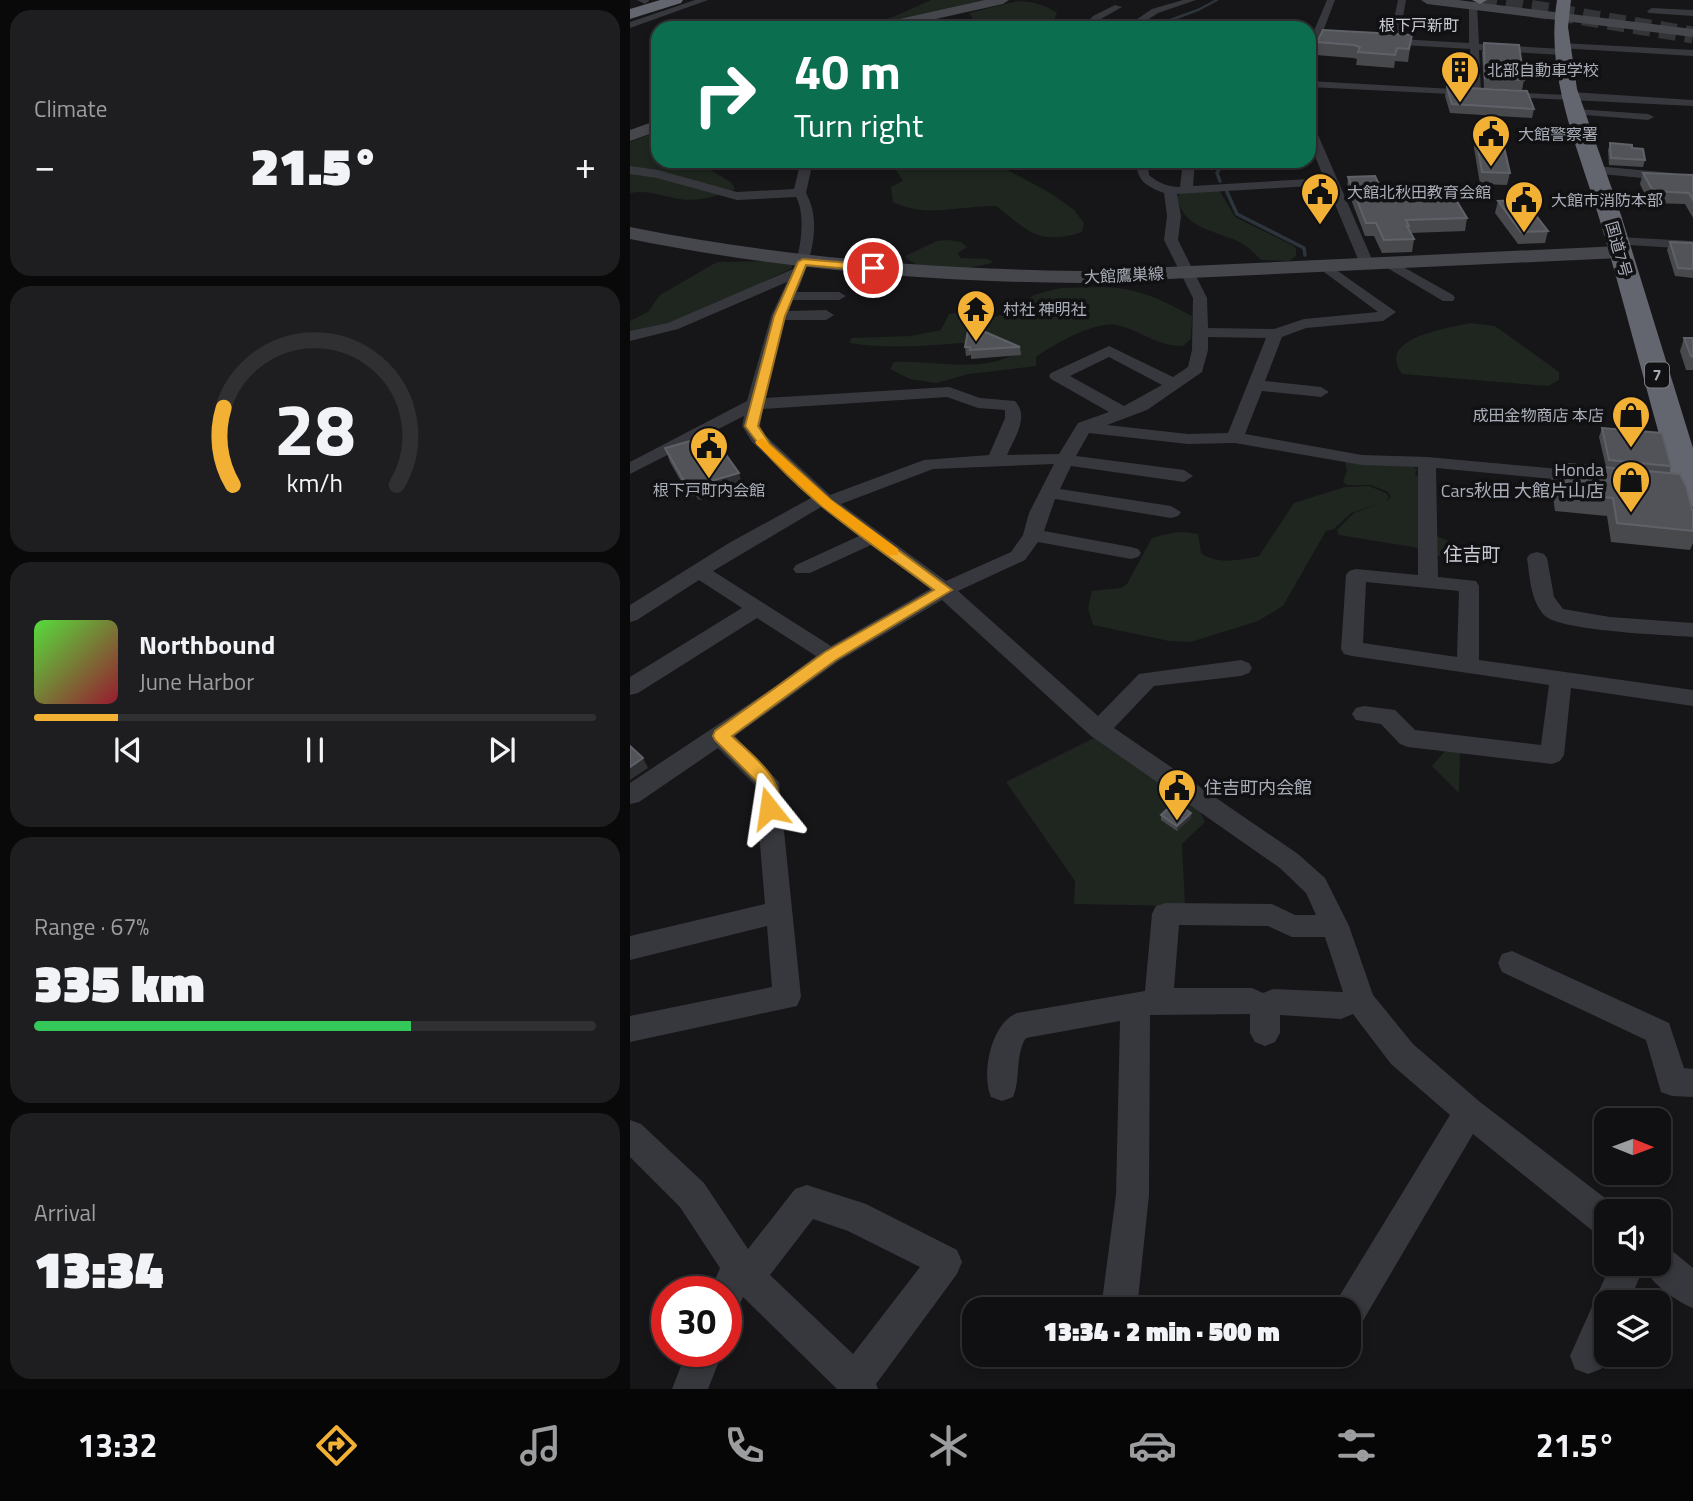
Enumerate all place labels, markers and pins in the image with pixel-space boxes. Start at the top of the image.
building icon: 北部自動車学校 [1439,49,1481,104]
place label: 北部自動車学校 [1487,58,1599,82]
public building icon: 大館警察署 [1470,113,1512,168]
place label: 大館警察署 [1518,122,1598,146]
public building icon: 大館北秋田教育会館 [1299,171,1341,226]
public building icon: 大館市消防本部 [1503,179,1545,234]
place label: 大館北秋田教育会館 [1347,180,1491,204]
place label: 大館市消防本部 [1551,188,1663,212]
pin [843,238,903,298]
temple icon: 村社 神明社 [955,288,997,343]
place label: 村社 神明社 [1003,297,1087,321]
shop icon: 成田金物商店 本店 [1610,394,1652,449]
place label: 成田金物商店 本店 [1472,403,1604,427]
public building icon: 根下戸町内会館 [688,425,730,480]
place label: Honda Cars秋田 大館片山店 [1441,456,1604,504]
shop icon: Honda Cars秋田 大館片山店 [1610,459,1652,514]
place label: 根下戸町内会館 [653,478,765,502]
public building icon: 住吉町内会館 [1156,767,1198,822]
place label: 住吉町内会館 [1204,774,1312,801]

